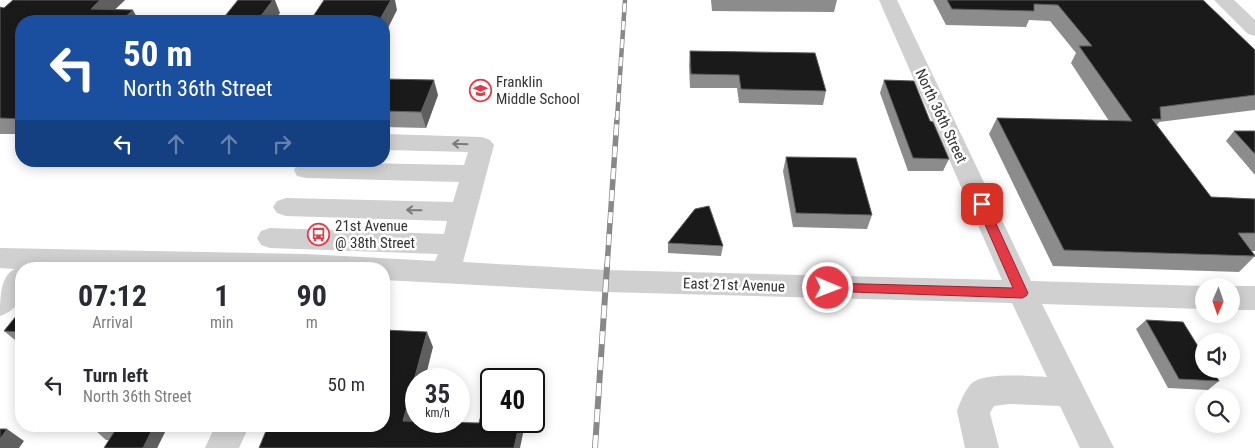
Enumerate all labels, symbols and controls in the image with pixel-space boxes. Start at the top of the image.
text: 50 m [123,34,192,75]
icon: left [40,35,105,100]
street label: North 36th Street [911,66,971,166]
place label: Franklin Middle School [496,73,580,108]
text: North 36th Street [123,76,273,101]
school or university icon: Franklin Middle School [468,79,492,103]
icon: left [109,130,137,158]
icon: ahead [162,130,190,158]
icon: ahead [215,130,243,158]
icon: right [268,130,296,158]
one-way arrow [452,140,468,149]
pin [961,183,1003,225]
icon: arrive [968,190,996,218]
one-way arrow [407,206,423,215]
place label: 21st Avenue @ 38th Street [335,217,415,252]
bus stop icon: 21st Avenue @ 38th Street [307,223,331,247]
position arrow [801,261,853,313]
street label: East 21st Avenue [683,274,785,296]
text: 07:12 [78,278,147,313]
text: 1 [214,278,229,313]
text: 90 [297,278,327,313]
north arrow [1195,278,1240,322]
map controls [1195,278,1240,433]
text: Arrival [92,313,133,332]
text: min [210,313,233,332]
text: m [306,313,318,332]
button: sound [1195,333,1240,378]
text: Turn left [83,364,148,387]
speed limit sign: 40 [480,368,545,433]
icon: left [40,371,68,399]
text: 50 m [328,373,365,396]
text: 35 [425,380,450,409]
text: North 36th Street [83,387,192,406]
button: search [1195,388,1240,433]
text: km/h [425,406,450,420]

